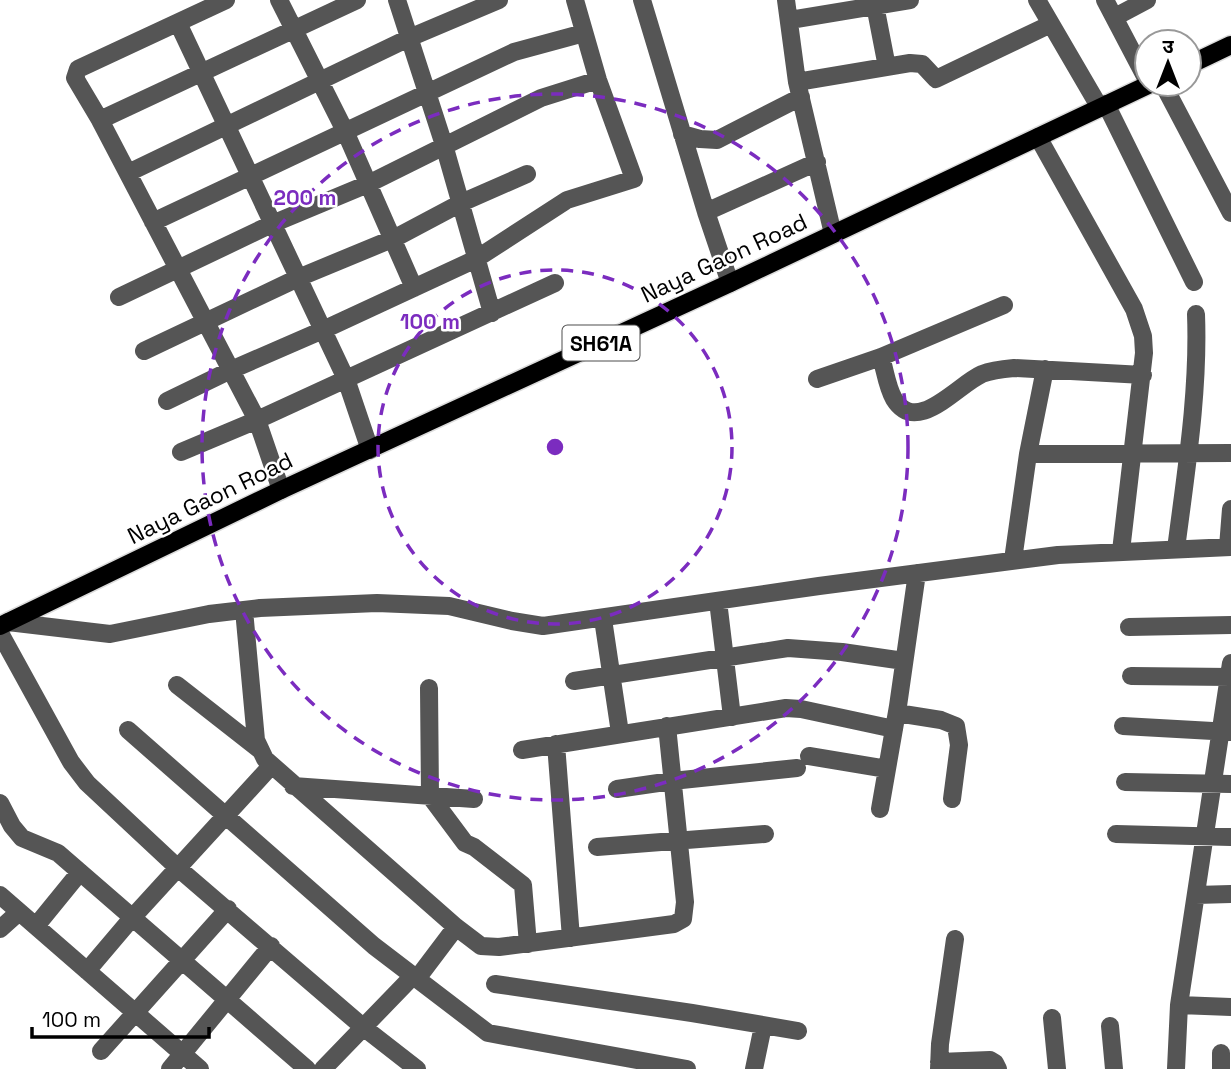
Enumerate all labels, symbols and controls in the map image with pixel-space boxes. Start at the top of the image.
north arrow [1133,28,1203,98]
text: उ [1162,34,1174,59]
text: 200 m [274,184,336,211]
street label: Naya Gaon Road [636,206,812,310]
text: 100 m [400,308,460,335]
road number: SH61A [562,326,640,360]
centre of rings [543,435,567,459]
street label: Naya Gaon Road [122,445,298,551]
scale bar [32,996,208,1040]
text: 100 m [42,1006,101,1033]

